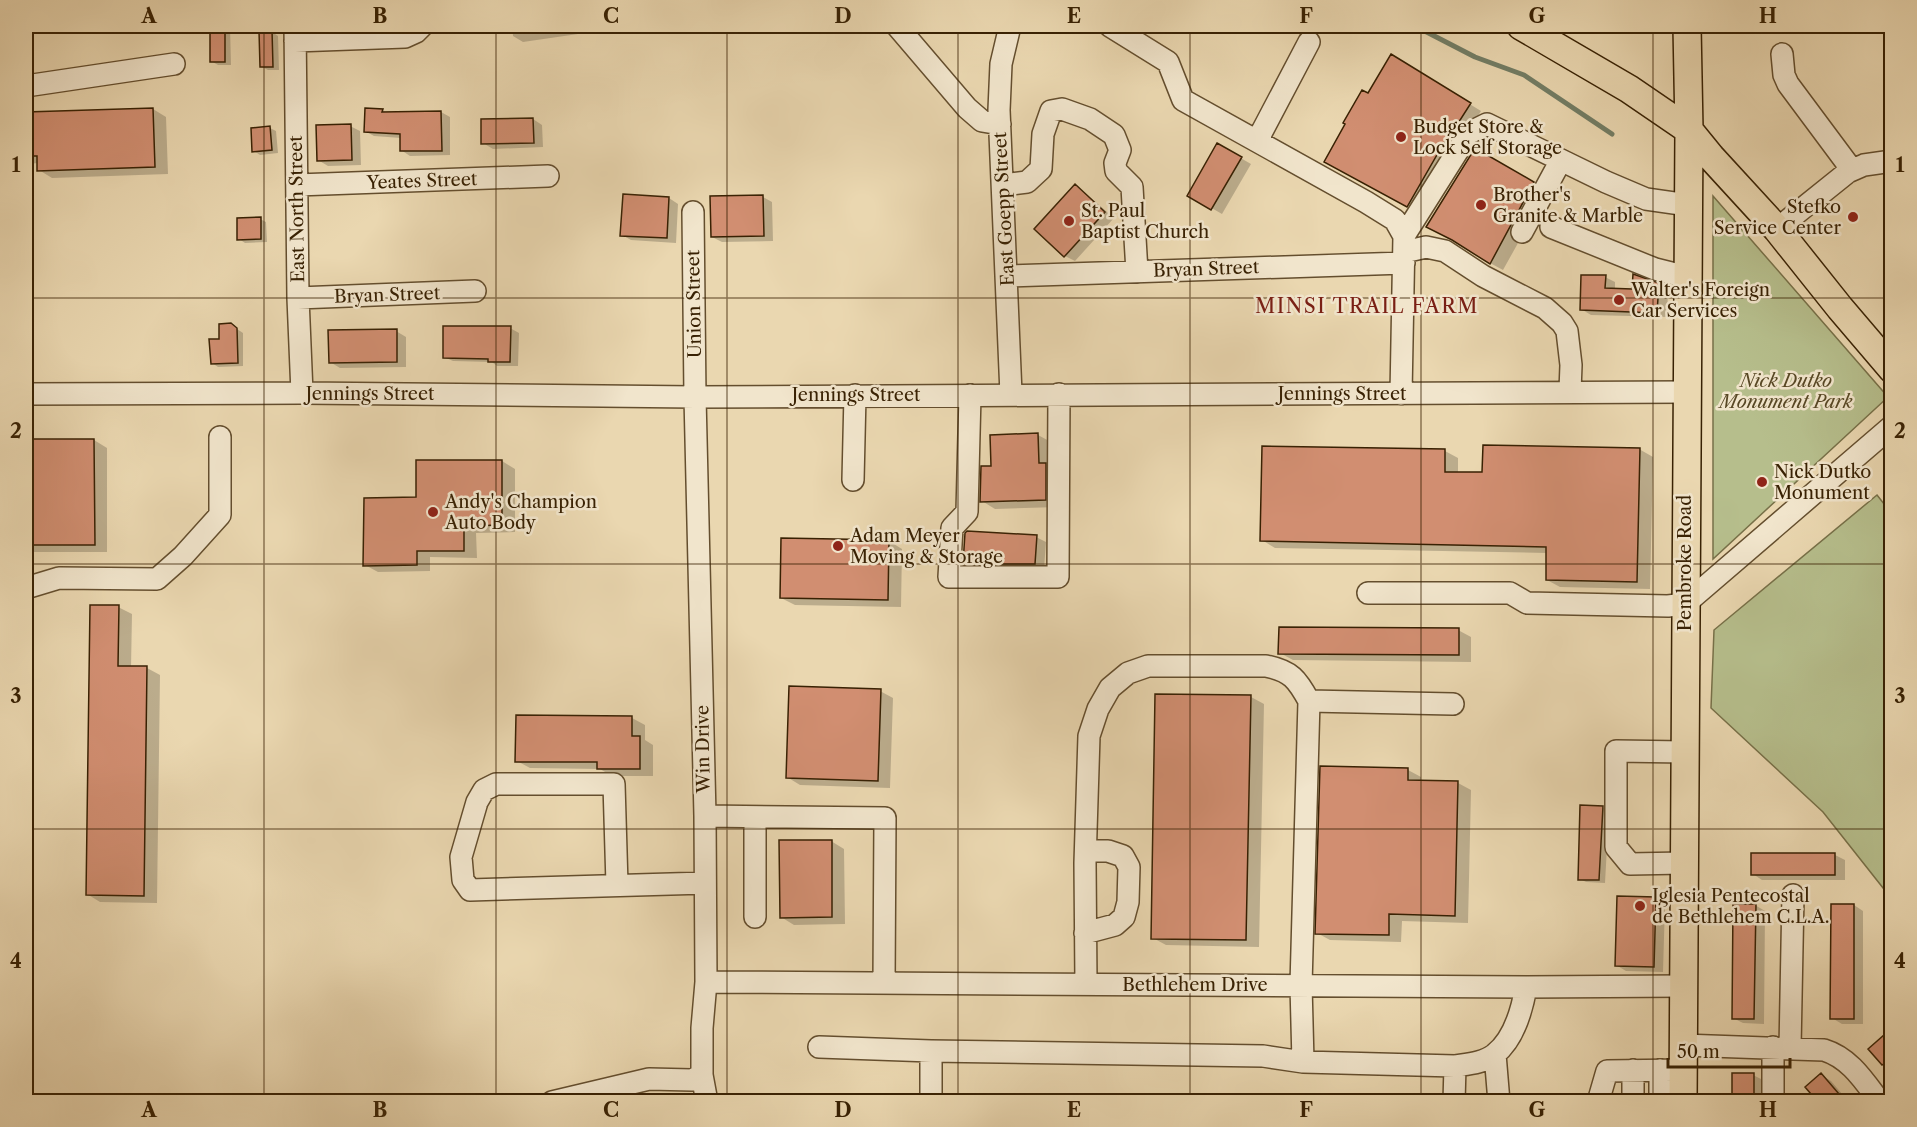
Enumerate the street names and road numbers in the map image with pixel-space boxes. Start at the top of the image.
street label: East Goepp Street [989,131,1019,287]
street label: East North Street [285,135,309,283]
street label: Yeates Street [365,168,478,194]
street label: Union Street [682,249,706,358]
street label: Bryan Street [1153,256,1260,282]
street label: Bryan Street [334,282,441,308]
street label: Jennings Street [303,383,435,405]
street label: Jennings Street [1275,383,1407,405]
street label: Jennings Street [789,384,921,406]
street label: Pembroke Road [1674,495,1696,631]
street label: Win Drive [691,705,715,794]
street label: Bethlehem Drive [1122,974,1268,996]

